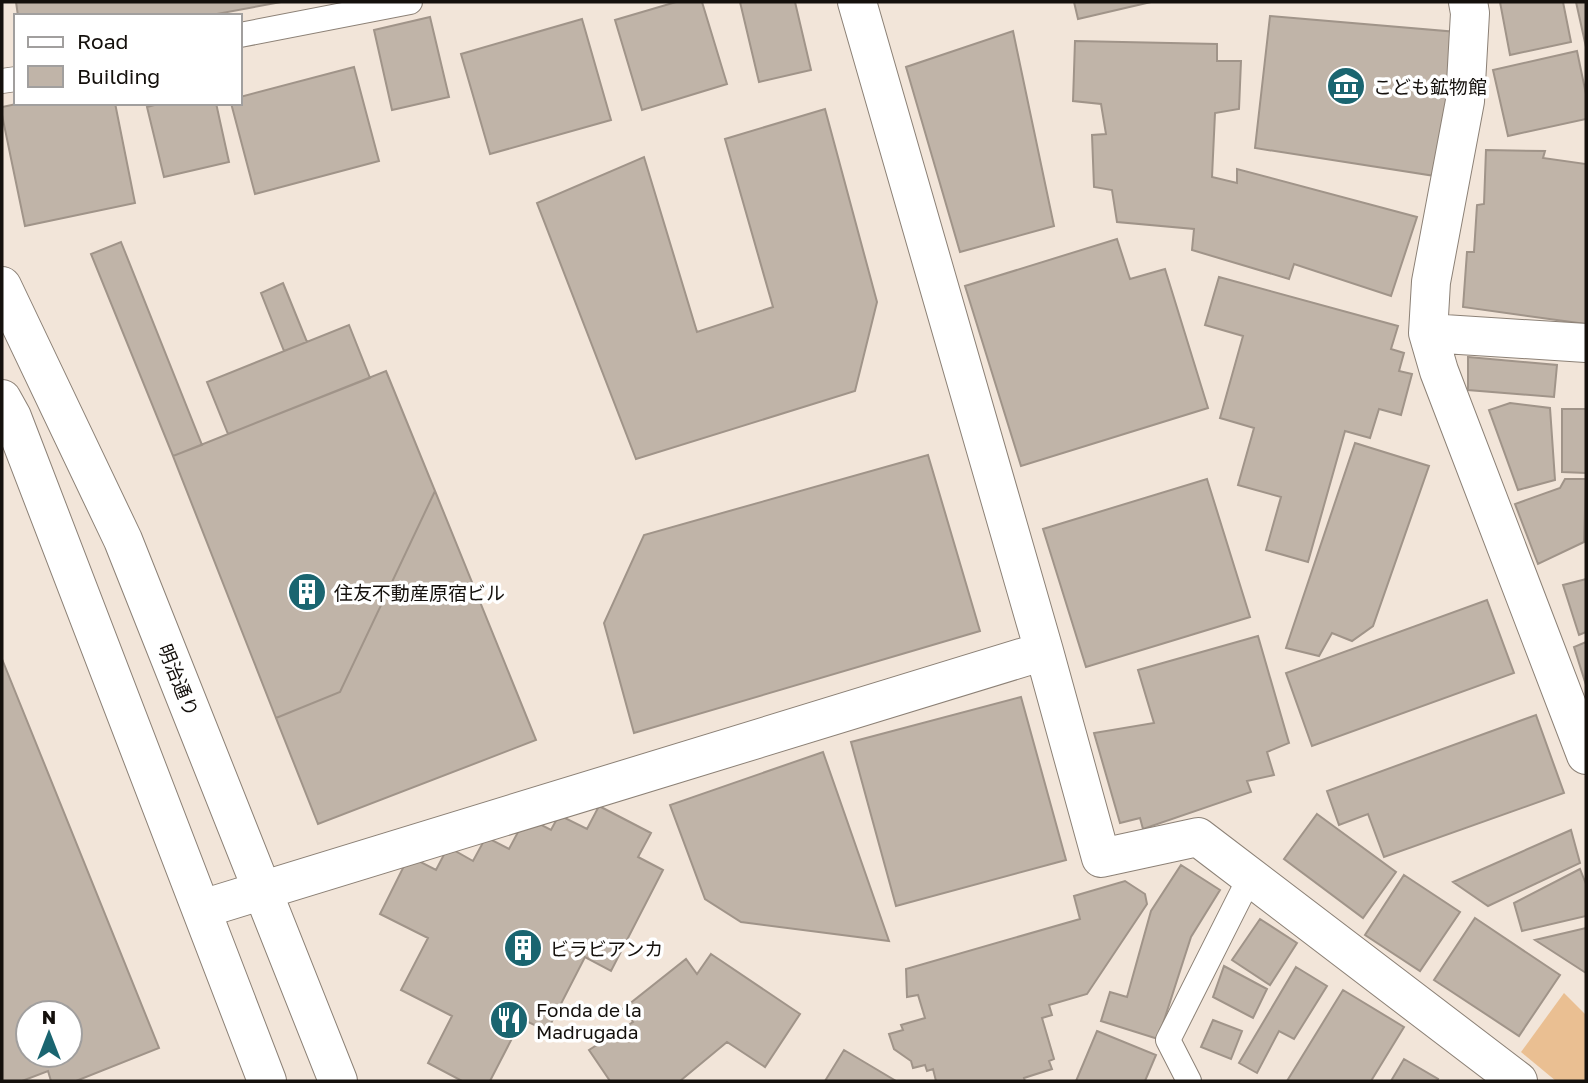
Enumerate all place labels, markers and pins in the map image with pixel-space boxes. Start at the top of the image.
museum icon: こども鉱物館 [1325,65,1367,107]
place label: こども鉱物館 [1373,75,1487,98]
building icon: 住友不動産原宿ビル [286,571,328,613]
place label: 住友不動産原宿ビル [334,581,505,604]
building icon: ビラビアンカ [502,927,544,969]
place label: ビラビアンカ [550,937,663,960]
place label: Fonda de la Madrugada [536,998,642,1043]
restaurant icon: Fonda de la Madrugada [488,999,530,1041]

